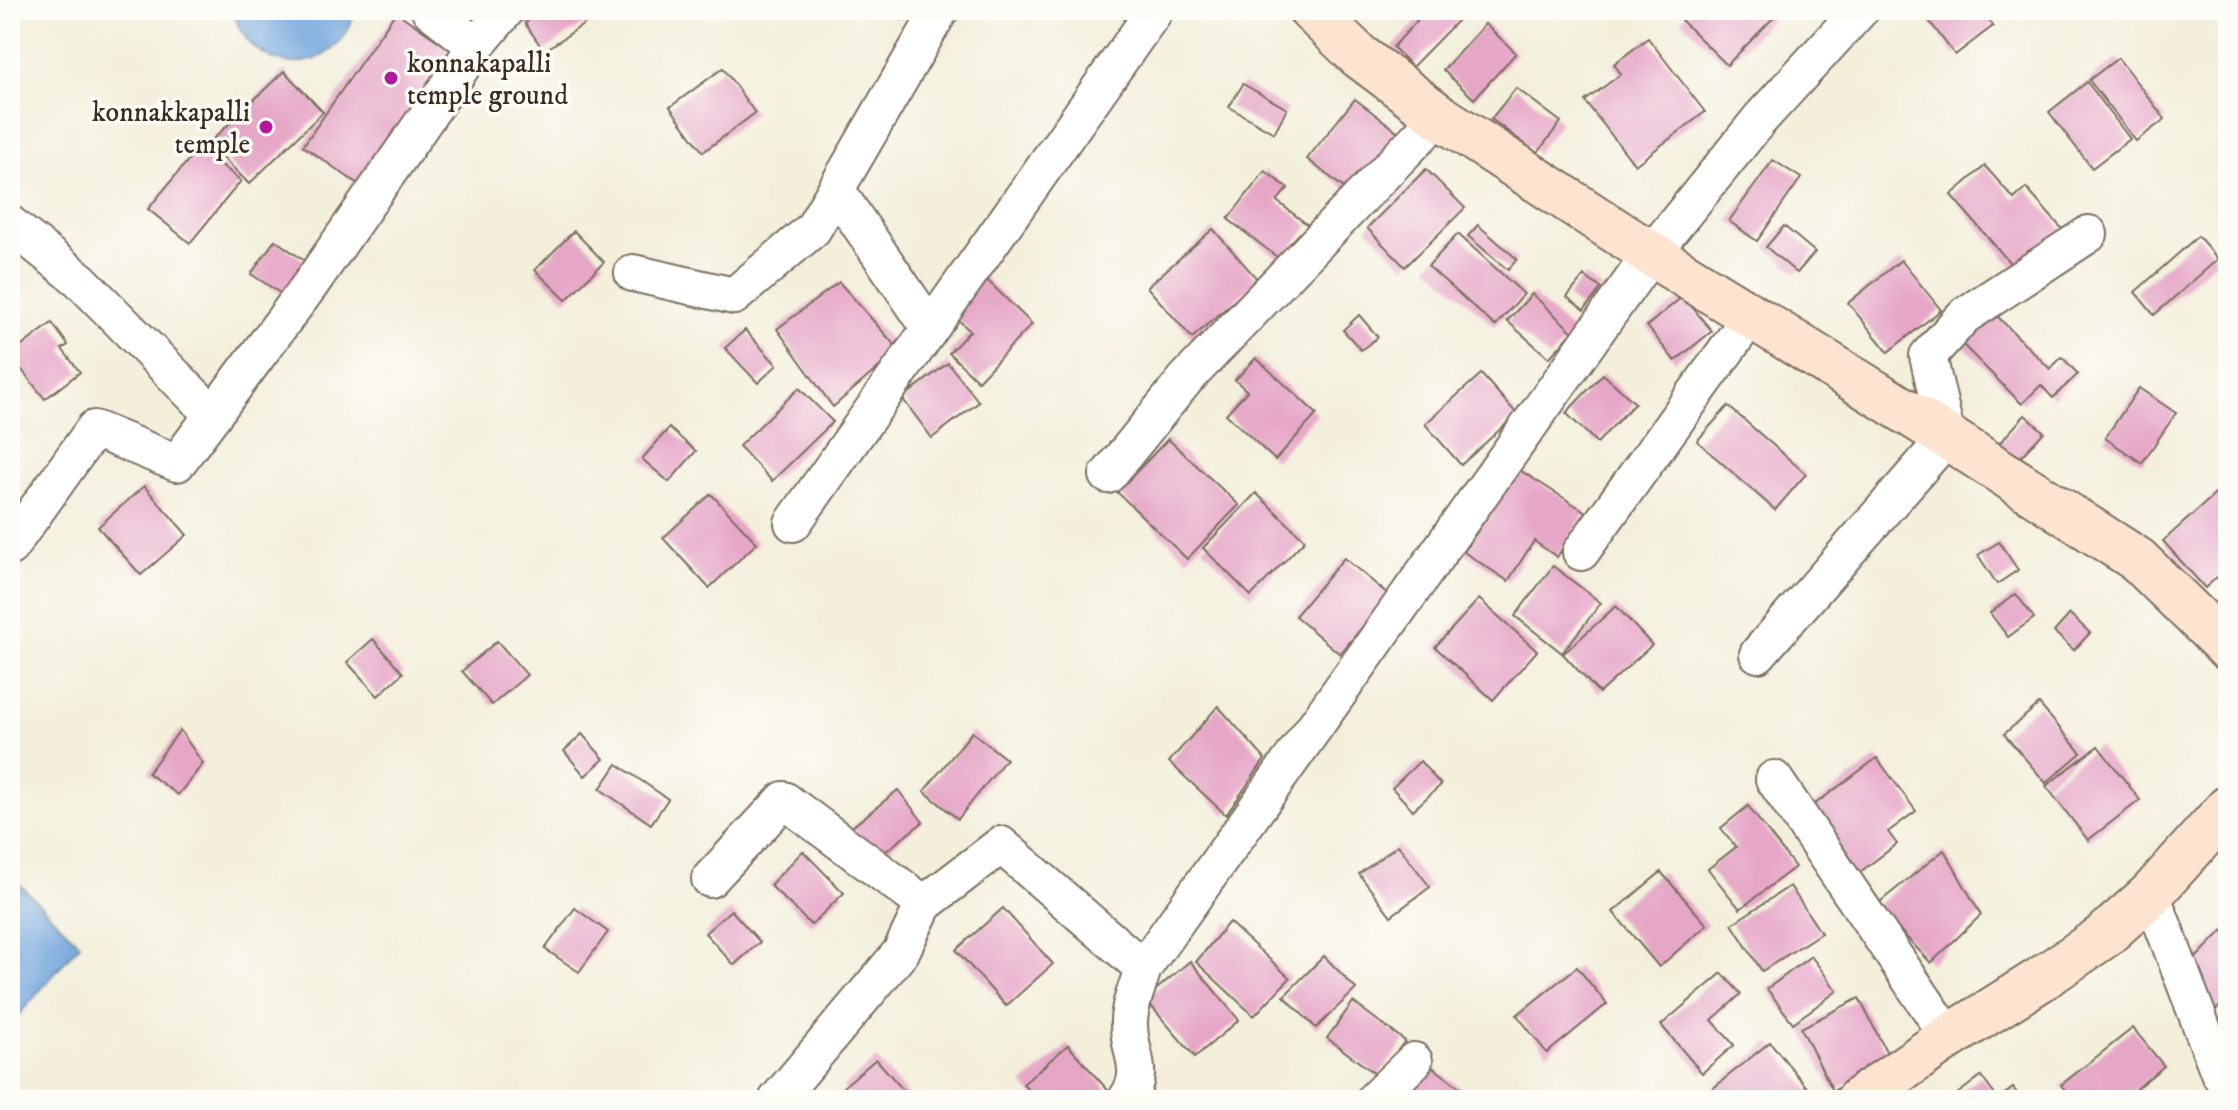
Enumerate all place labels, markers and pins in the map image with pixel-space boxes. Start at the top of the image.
place label: konnakapalli temple ground [407,46,568,113]
marker: konnakapalli temple ground [382,69,400,87]
place label: konnakkapalli temple [92,95,250,162]
marker: konnakkapalli temple [257,118,275,136]

